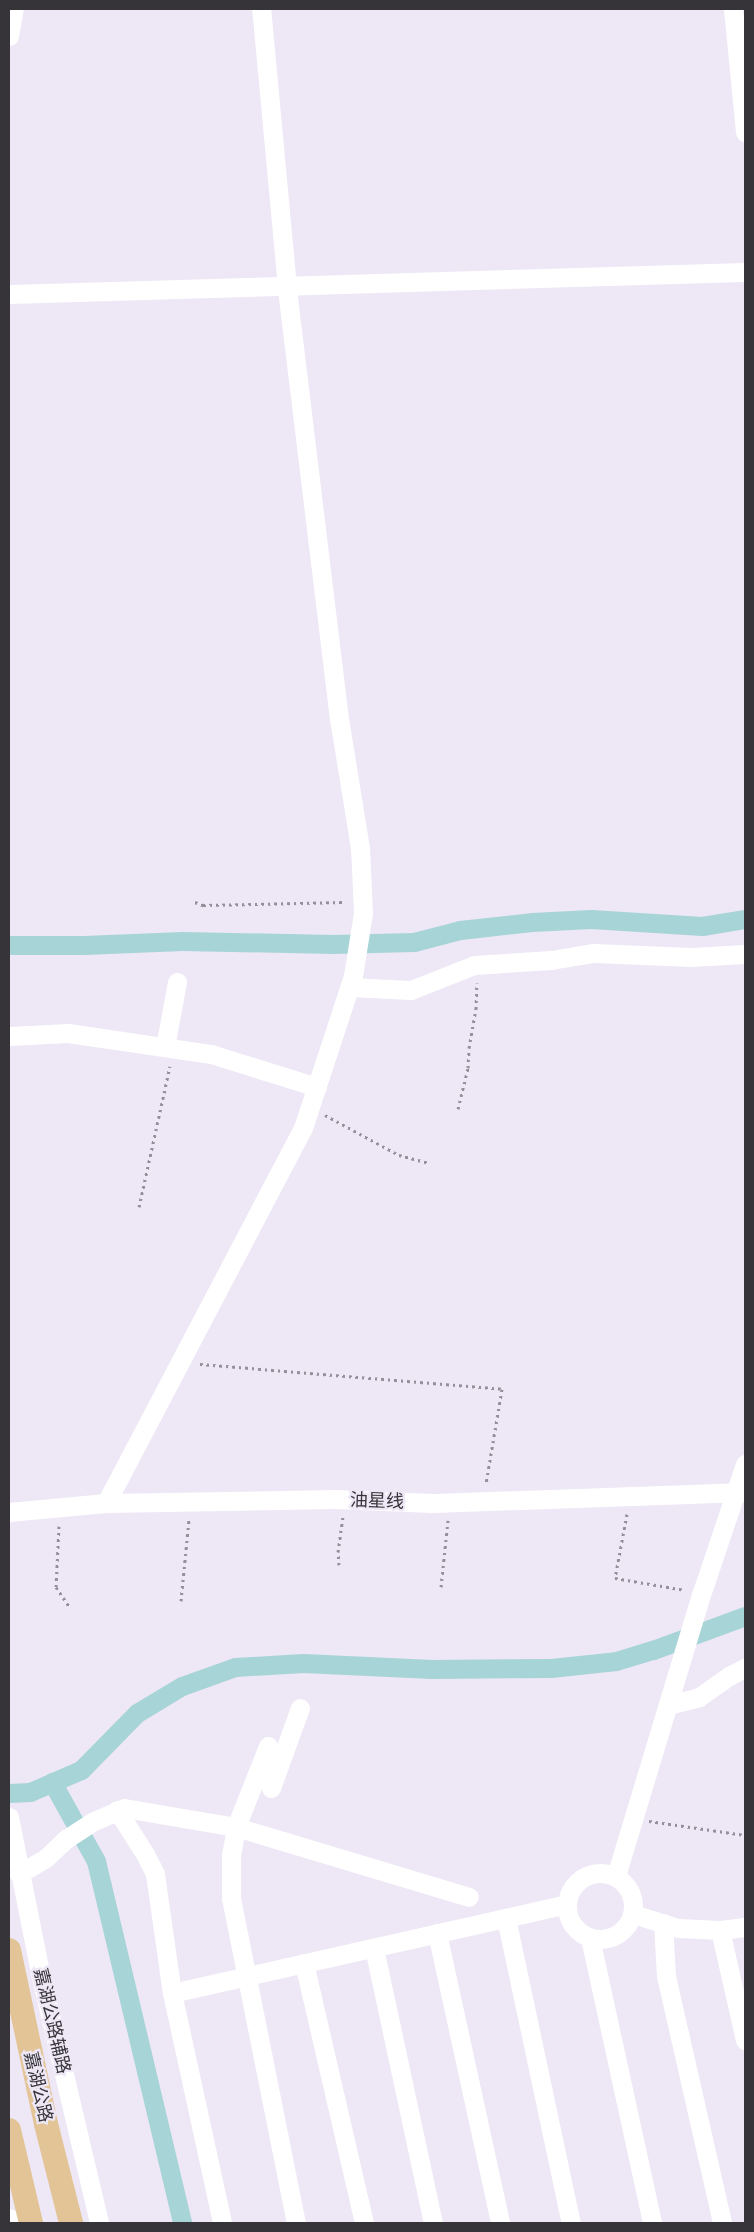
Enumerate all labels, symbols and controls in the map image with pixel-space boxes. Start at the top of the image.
street label: 油星线 [350,1489,404,1513]
street label: 嘉湖公路辅路 [29,1966,75,2076]
street label: 嘉湖公路 [19,2049,57,2125]

